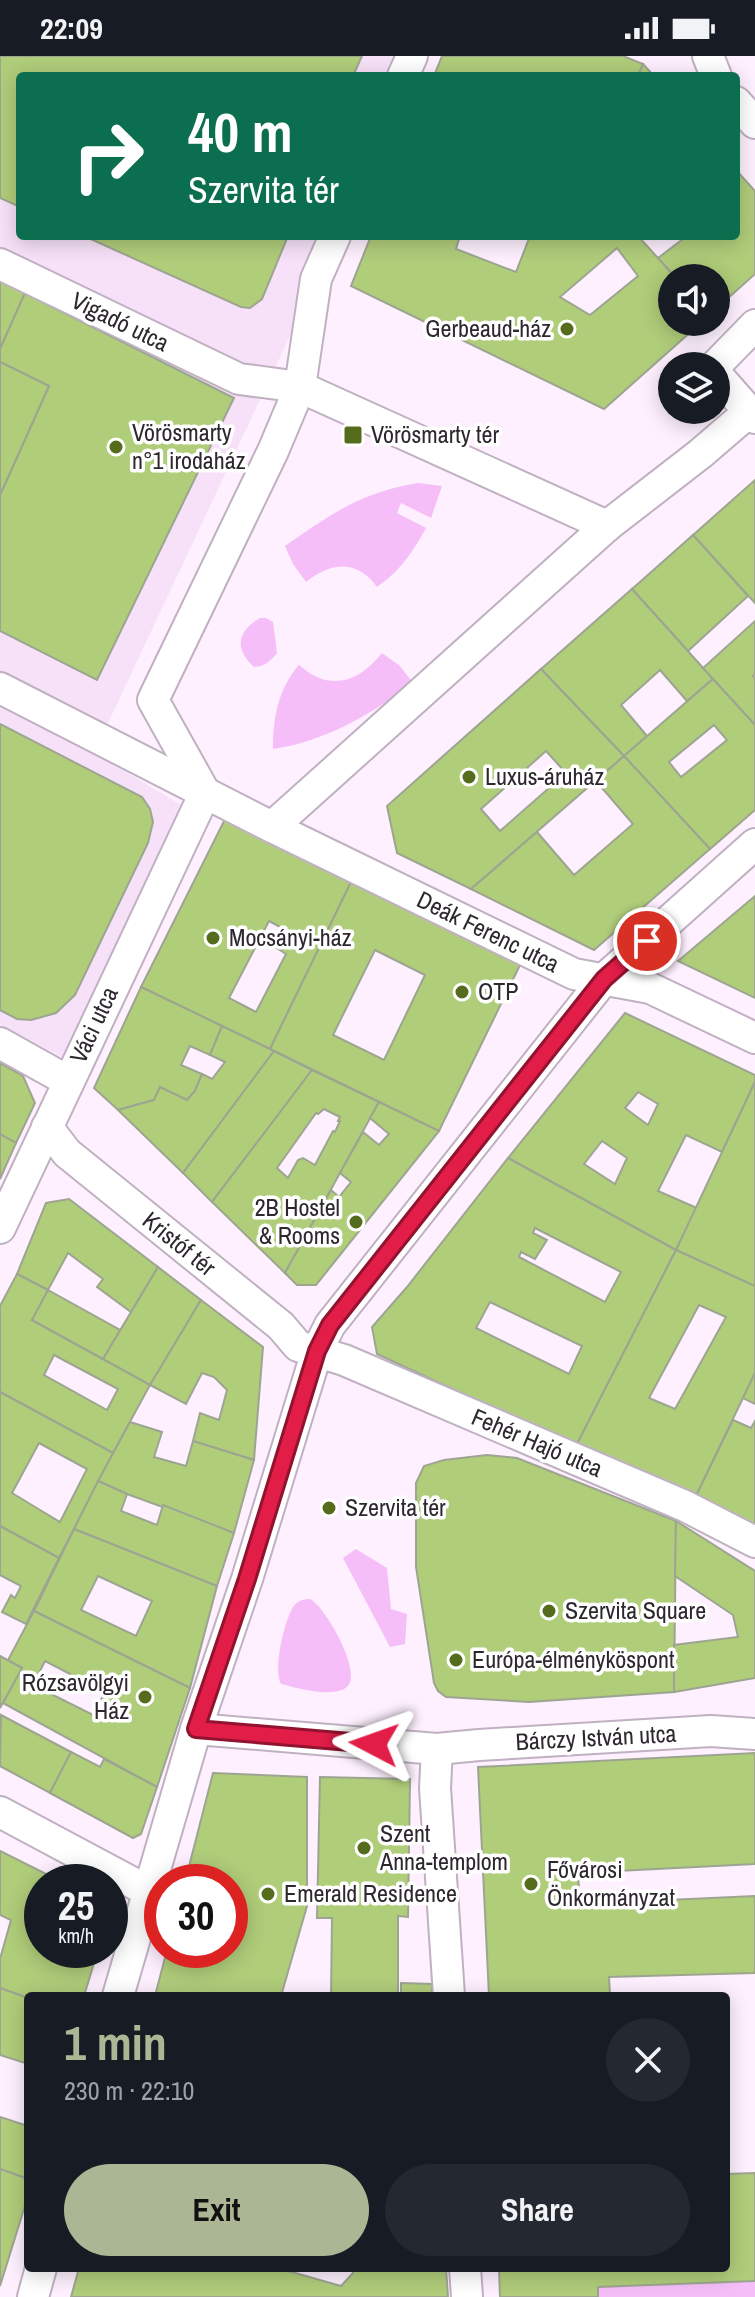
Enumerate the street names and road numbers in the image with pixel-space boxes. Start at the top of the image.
street label: Vigadó utca [66,284,175,358]
street label: Deák Ferenc utca [412,883,565,979]
street label: Váci utca [62,981,125,1068]
street label: Kristóf tér [136,1204,223,1283]
street label: Fehér Hajó utca [467,1400,608,1484]
street label: Bárczy István utca [515,1717,677,1757]

